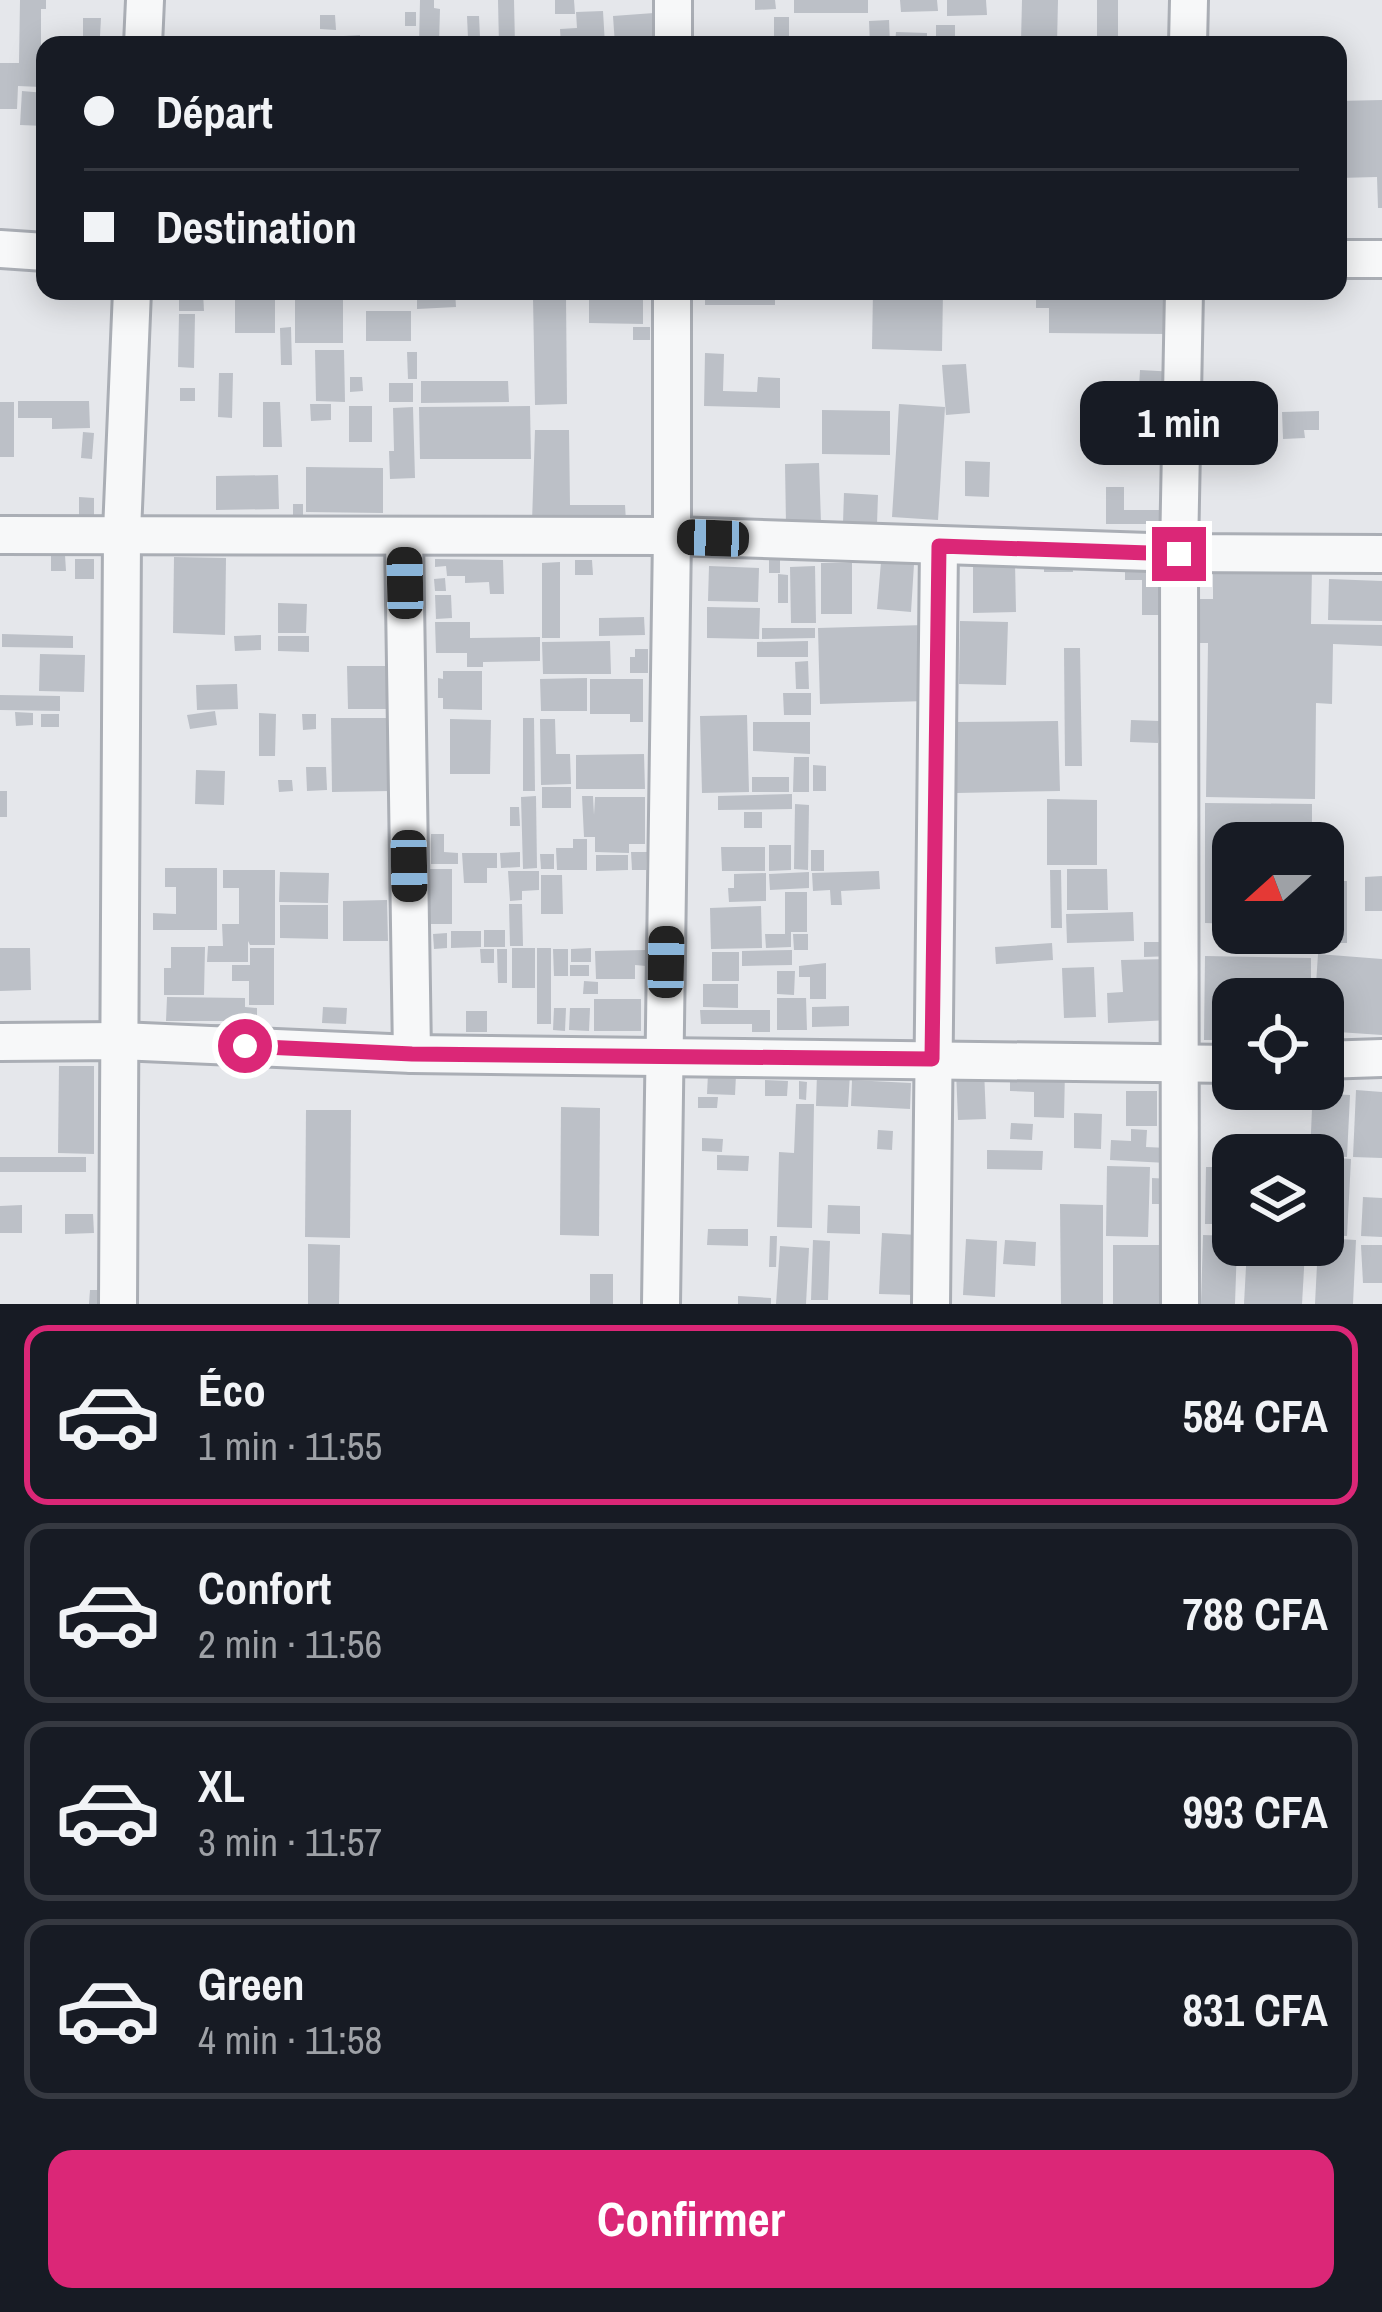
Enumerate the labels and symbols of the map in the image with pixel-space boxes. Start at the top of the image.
callout: 1 min [1080,380,1278,464]
car [676,519,750,557]
route end [1152,527,1206,581]
car [386,547,424,619]
north arrow [1212,822,1344,954]
car [390,830,428,902]
car [647,926,685,998]
route start [218,1019,272,1073]

